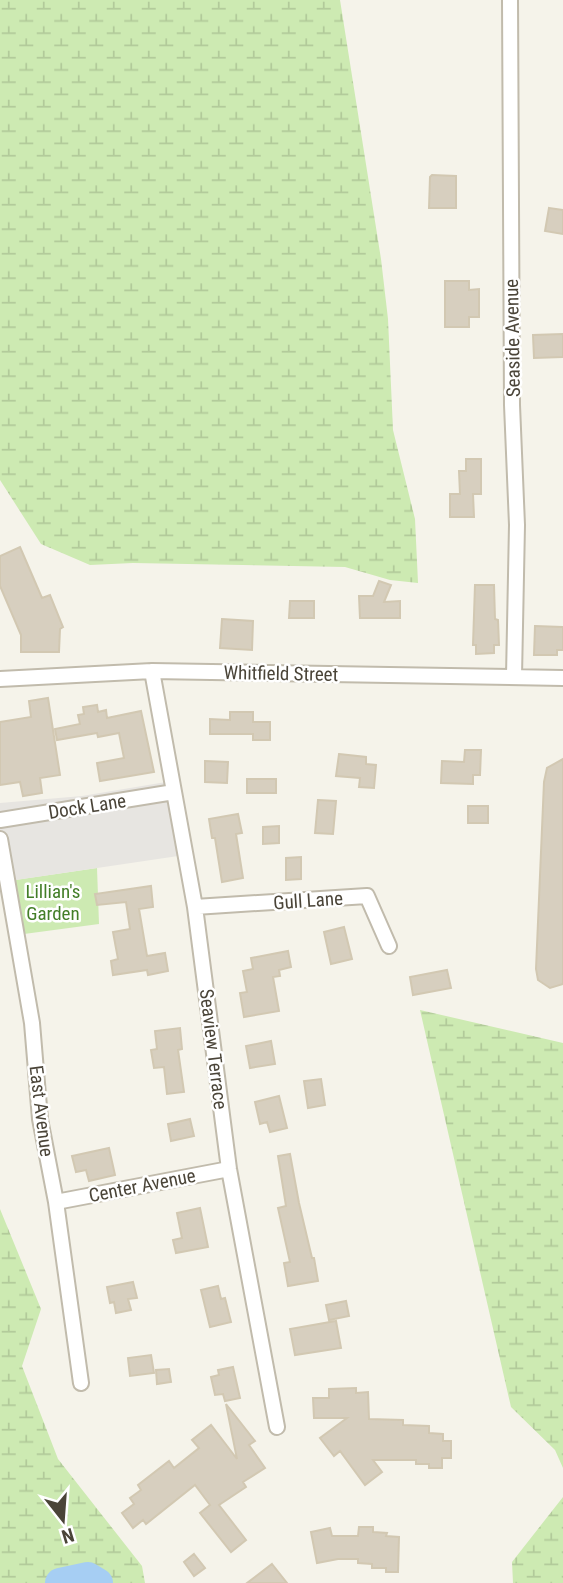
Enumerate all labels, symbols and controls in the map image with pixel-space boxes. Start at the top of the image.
street label: Seaside Avenue [500,279,525,397]
street label: Whitfield Street [224,661,338,686]
street label: Dock Lane [47,789,128,824]
park label: Lillian's Garden [25,880,81,925]
street label: Gull Lane [272,887,344,914]
street label: Seaview Terrace [195,987,232,1111]
street label: East Avenue [24,1064,59,1158]
street label: Center Avenue [87,1164,198,1207]
north arrow [28,1485,98,1555]
text: N [59,1523,77,1548]

